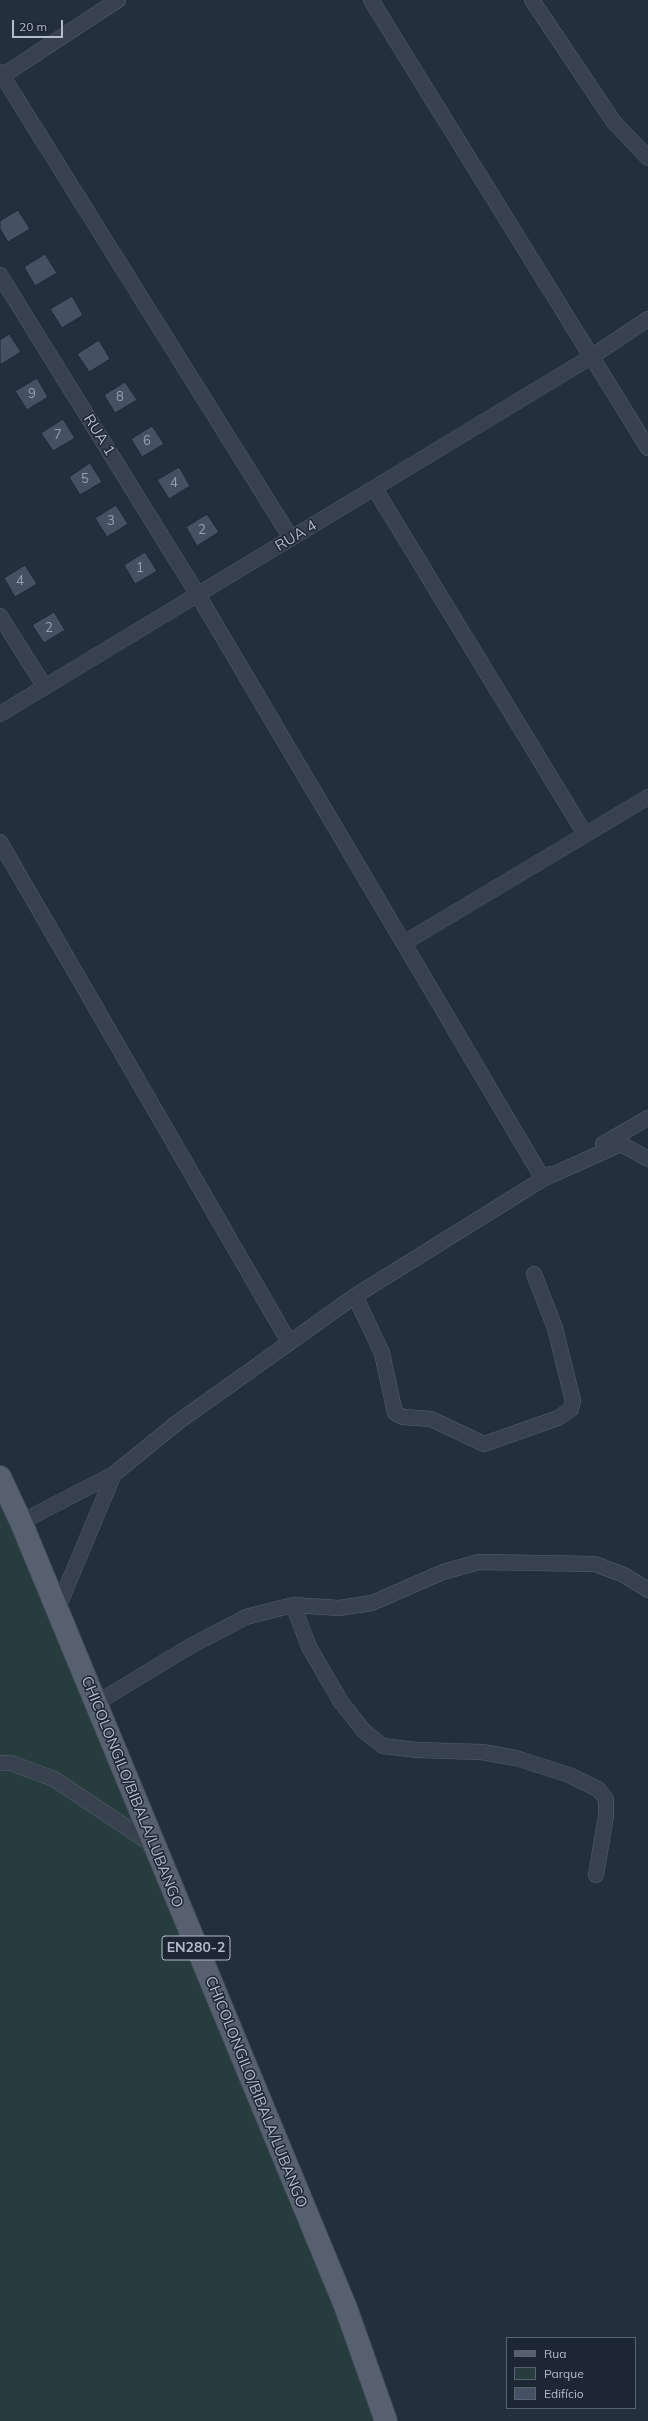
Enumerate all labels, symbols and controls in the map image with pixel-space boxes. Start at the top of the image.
scale bar [14,12,65,38]
text: 20 m [19,19,47,34]
house number: 9 [28,386,36,402]
house number: 8 [116,389,124,405]
street label: RUA 1 [79,411,119,459]
house number: 7 [54,427,62,443]
house number: 6 [143,433,151,449]
house number: 5 [81,471,89,487]
house number: 4 [170,475,178,491]
house number: 3 [107,513,115,529]
street label: RUA 4 [272,517,320,555]
house number: 2 [198,522,206,538]
house number: 1 [136,560,144,576]
house number: 4 [16,573,24,589]
house number: 2 [45,620,53,636]
street label: CHICOLONGILO/BIBALA/LUBANGO [77,1674,187,1910]
road number: EN280-2 [162,1936,230,1960]
street label: CHICOLONGILO/BIBALA/LUBANGO [201,1974,311,2210]
legend [506,2337,636,2409]
text: Rua [544,2346,566,2361]
text: Parque [544,2366,584,2381]
text: Edifício [544,2386,584,2401]

